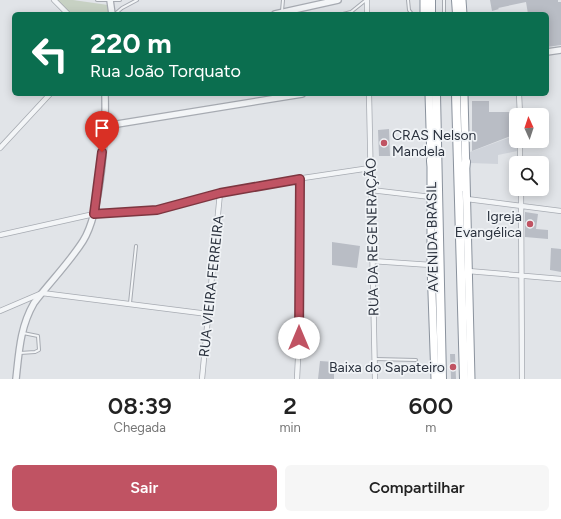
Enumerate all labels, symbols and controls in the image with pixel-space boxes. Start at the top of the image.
text: 220 m [90,26,172,60]
icon: left [24,28,76,80]
text: Rua João Torquato [90,60,241,82]
north arrow [509,108,549,148]
map controls [509,108,549,196]
pin [85,111,119,152]
icon: arrive [91,117,113,139]
place label: CRAS Nelson Mandela [392,127,477,160]
marker: CRAS Nelson Mandela [379,138,389,148]
button: search [509,156,549,196]
street label: RUA DA REGENERAÇÃO [363,158,382,316]
street label: AVENIDA BRASIL [423,181,442,292]
place label: Igreja Evangélica [455,208,522,241]
street label: RUA VIEIRA FERREIRA [196,214,227,358]
marker: Igreja Evangélica [525,219,535,229]
position arrow [278,317,320,359]
place label: Baixa do Sapateiro [329,359,445,376]
marker: Baixa do Sapateiro [448,362,458,372]
text: 08:39 [108,391,172,420]
text: 2 [283,391,297,420]
text: 600 [409,391,453,420]
text: Chegada [114,420,166,435]
text: min [279,420,301,435]
text: m [425,420,436,435]
button: Sair [12,465,277,511]
button: Compartilhar [285,465,549,511]

